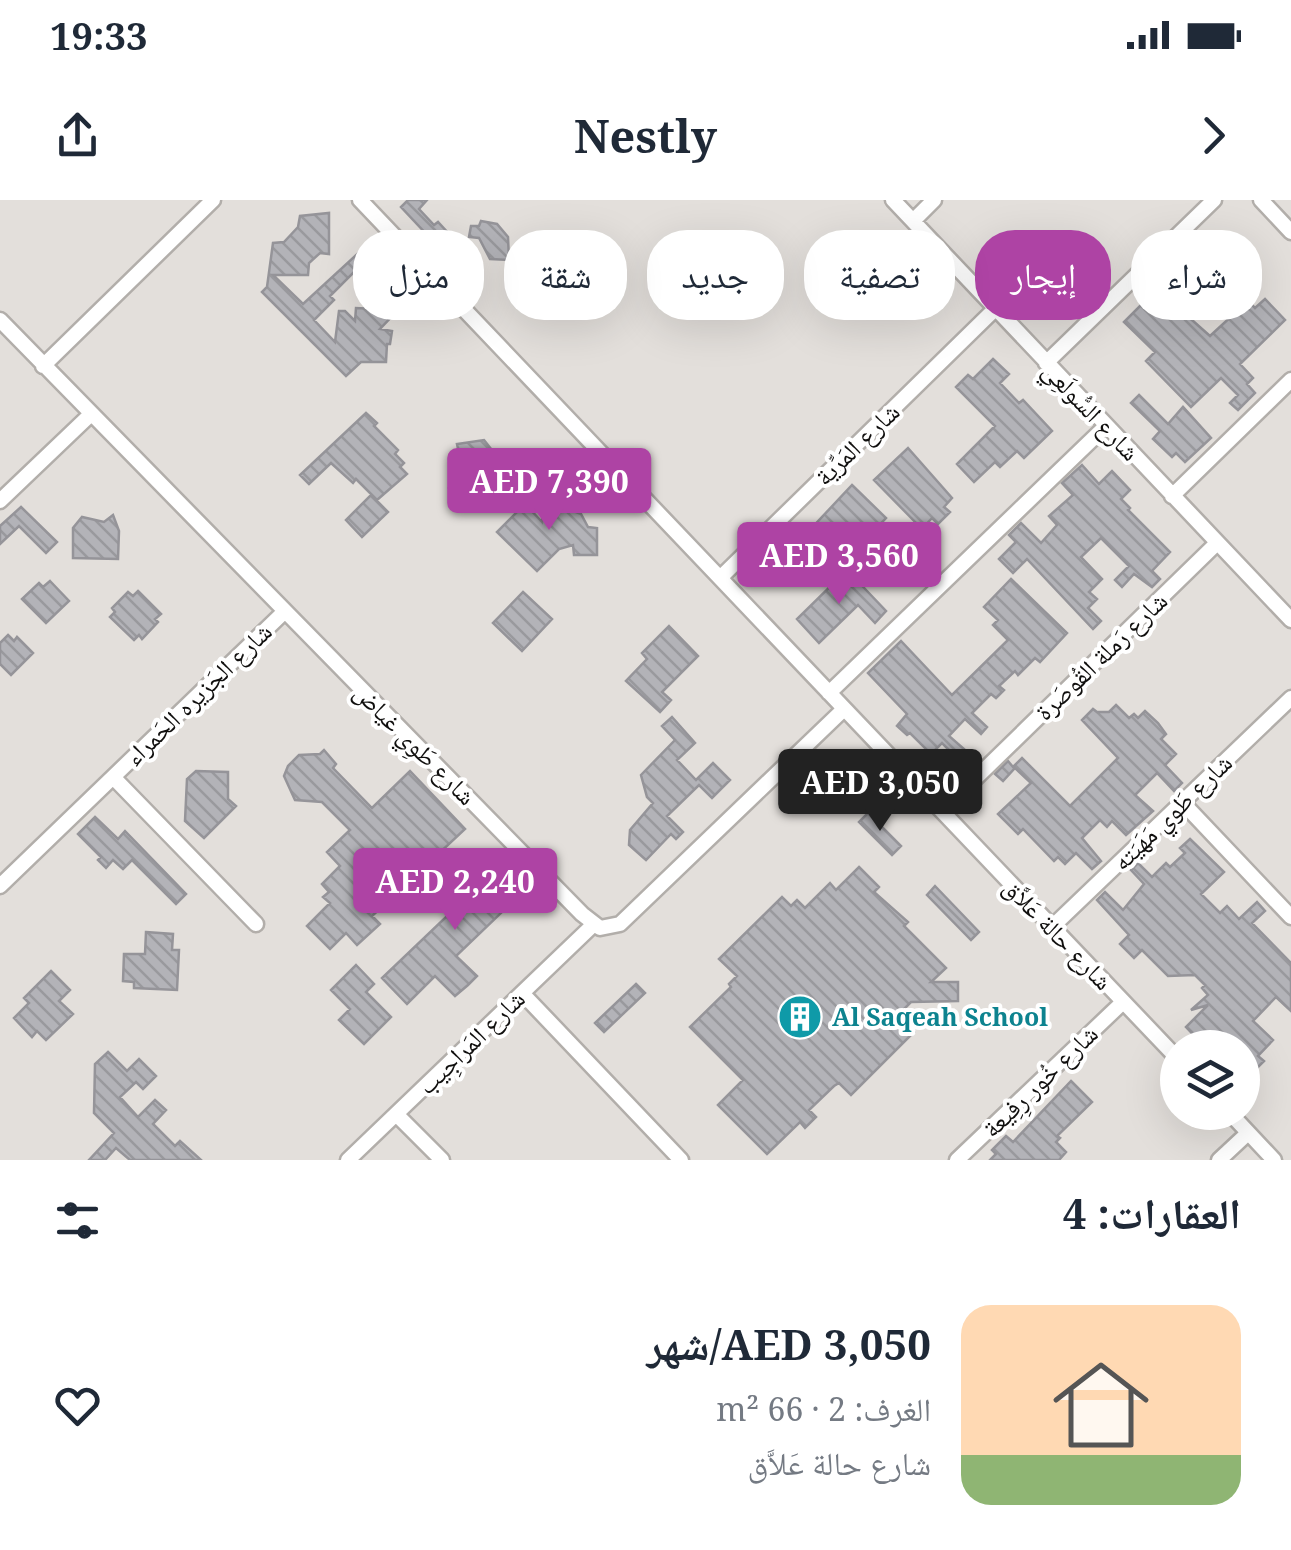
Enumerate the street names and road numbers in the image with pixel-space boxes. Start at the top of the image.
street label: شارع السُّولَعِي [1032,353,1148,471]
street label: شارع المَرِّية [807,394,906,492]
street label: شارع رَملة القُوصَرة [1027,583,1174,727]
street label: شارع الجَزيره الحَمراء [116,614,278,772]
street label: شارع طَوِي غياض [344,675,484,815]
street label: شارع طَوي مَهَيَته [1104,745,1242,880]
street label: شارع حالة عَلاَّق [997,870,1121,997]
street label: شارع المَراجِيب [409,981,533,1103]
street label: شارع خُور رِفِيعة [974,1016,1107,1147]

